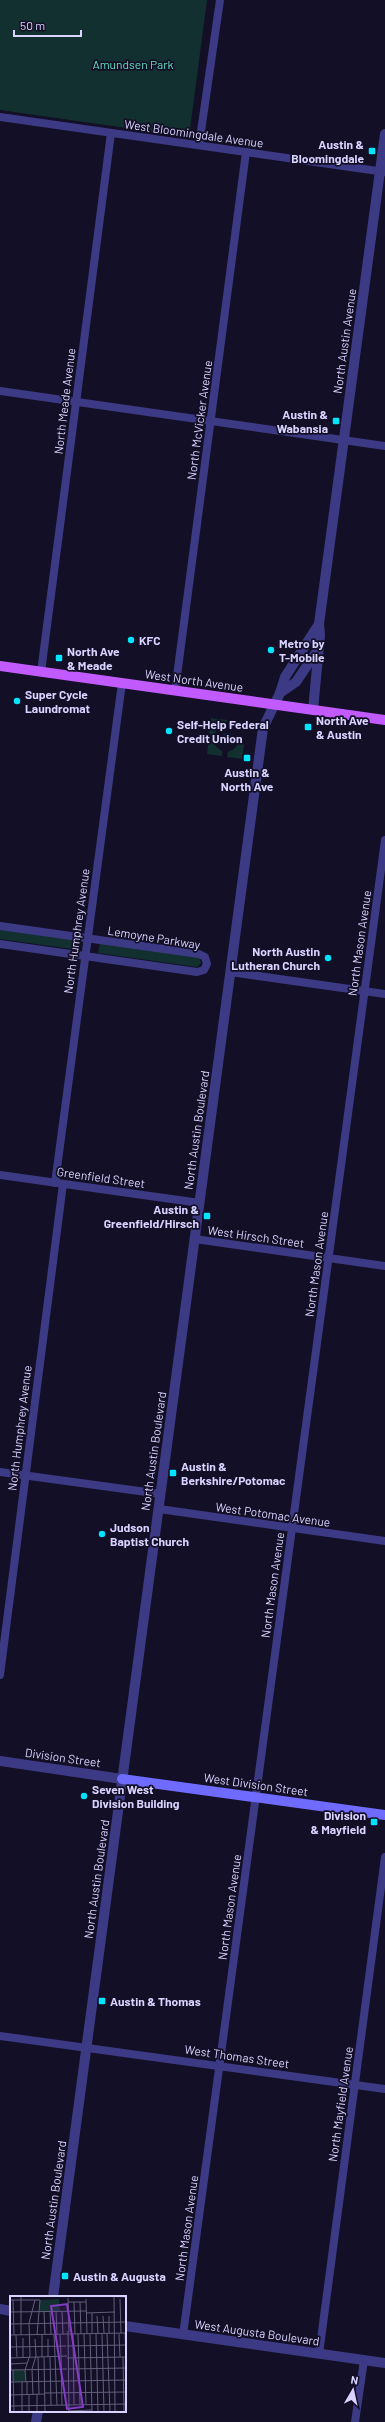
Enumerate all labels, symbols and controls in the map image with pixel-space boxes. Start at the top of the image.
scale bar [14,12,81,38]
text: 50 m [20,18,45,32]
park label: Amundsen Park [92,57,174,71]
street label: West Bloomingdale Avenue [124,116,264,150]
place label: Austin & Bloomingdale [291,137,364,165]
marker: Austin & Bloomingdale [367,146,377,156]
street label: North Austin Avenue [330,287,358,395]
street label: North Meade Avenue [51,347,77,455]
street label: North McVicker Avenue [184,359,214,481]
place label: Austin & Wabansia [277,407,328,435]
marker: Austin & Wabansia [331,416,341,426]
place label: KFC [139,633,161,647]
marker: KFC [126,635,136,645]
place label: Metro by T-Mobile [279,636,325,664]
place label: North Ave & Meade [67,644,120,672]
marker: Metro by T-Mobile [266,645,276,655]
marker: North Ave & Meade [54,653,64,663]
street label: West North Avenue [144,666,244,694]
place label: Super Cycle Laundromat [25,687,90,715]
marker: Super Cycle Laundromat [12,696,22,706]
place label: North Ave & Austin [316,713,369,741]
place label: Self-Help Federal Credit Union [177,717,269,745]
marker: North Ave & Austin [303,722,313,732]
marker: Self-Help Federal Credit Union [164,726,174,736]
marker: Austin & North Ave [242,753,252,763]
place label: Austin & North Ave [221,765,274,793]
street label: North Humphrey Avenue [60,867,92,995]
street label: North Mason Avenue [345,889,373,997]
street label: Lemoyne Parkway [107,923,202,951]
place label: North Austin Lutheran Church [231,944,320,972]
marker: North Austin Lutheran Church [323,953,333,963]
street label: North Austin Boulevard [181,1069,211,1191]
street label: Greenfield Street [56,1164,146,1190]
place label: Austin & Greenfield/Hirsch [104,1202,199,1230]
street label: North Mason Avenue [302,1210,330,1318]
marker: Austin & Greenfield/Hirsch [202,1211,212,1221]
street label: West Hirsch Street [207,1222,305,1250]
street label: North Humphrey Avenue [4,1364,34,1492]
street label: North Austin Boulevard [138,1390,168,1512]
place label: Austin & Berkshire/Potomac [181,1459,286,1487]
marker: Austin & Berkshire/Potomac [168,1468,178,1478]
street label: West Potomac Avenue [215,1499,331,1529]
place label: Judson Baptist Church [110,1520,189,1548]
marker: Judson Baptist Church [97,1529,107,1539]
street label: North Mason Avenue [258,1531,286,1639]
street label: Division Street [24,1745,102,1769]
street label: West Division Street [203,1770,309,1798]
place label: Seven West Division Building [92,1782,180,1810]
marker: Seven West Division Building [79,1791,89,1801]
place label: Division & Mayfield [310,1808,366,1836]
marker: Division & Mayfield [369,1817,379,1827]
street label: North Austin Boulevard [81,1818,111,1940]
street label: North Mason Avenue [215,1853,243,1961]
place label: Austin & Thomas [110,1994,201,2008]
marker: Austin & Thomas [97,1996,107,2006]
street label: West Thomas Street [184,2042,290,2070]
street label: North Mayfield Avenue [325,2045,355,2163]
street label: North Austin Boulevard [38,2139,68,2261]
street label: North Mason Avenue [172,2174,200,2282]
place label: Austin & Augusta [73,2269,166,2283]
marker: Austin & Augusta [60,2271,70,2281]
inset map [10,2296,126,2412]
street label: West Augusta Boulevard [194,2316,320,2348]
north arrow [333,2370,373,2410]
text: N [350,2373,359,2387]

